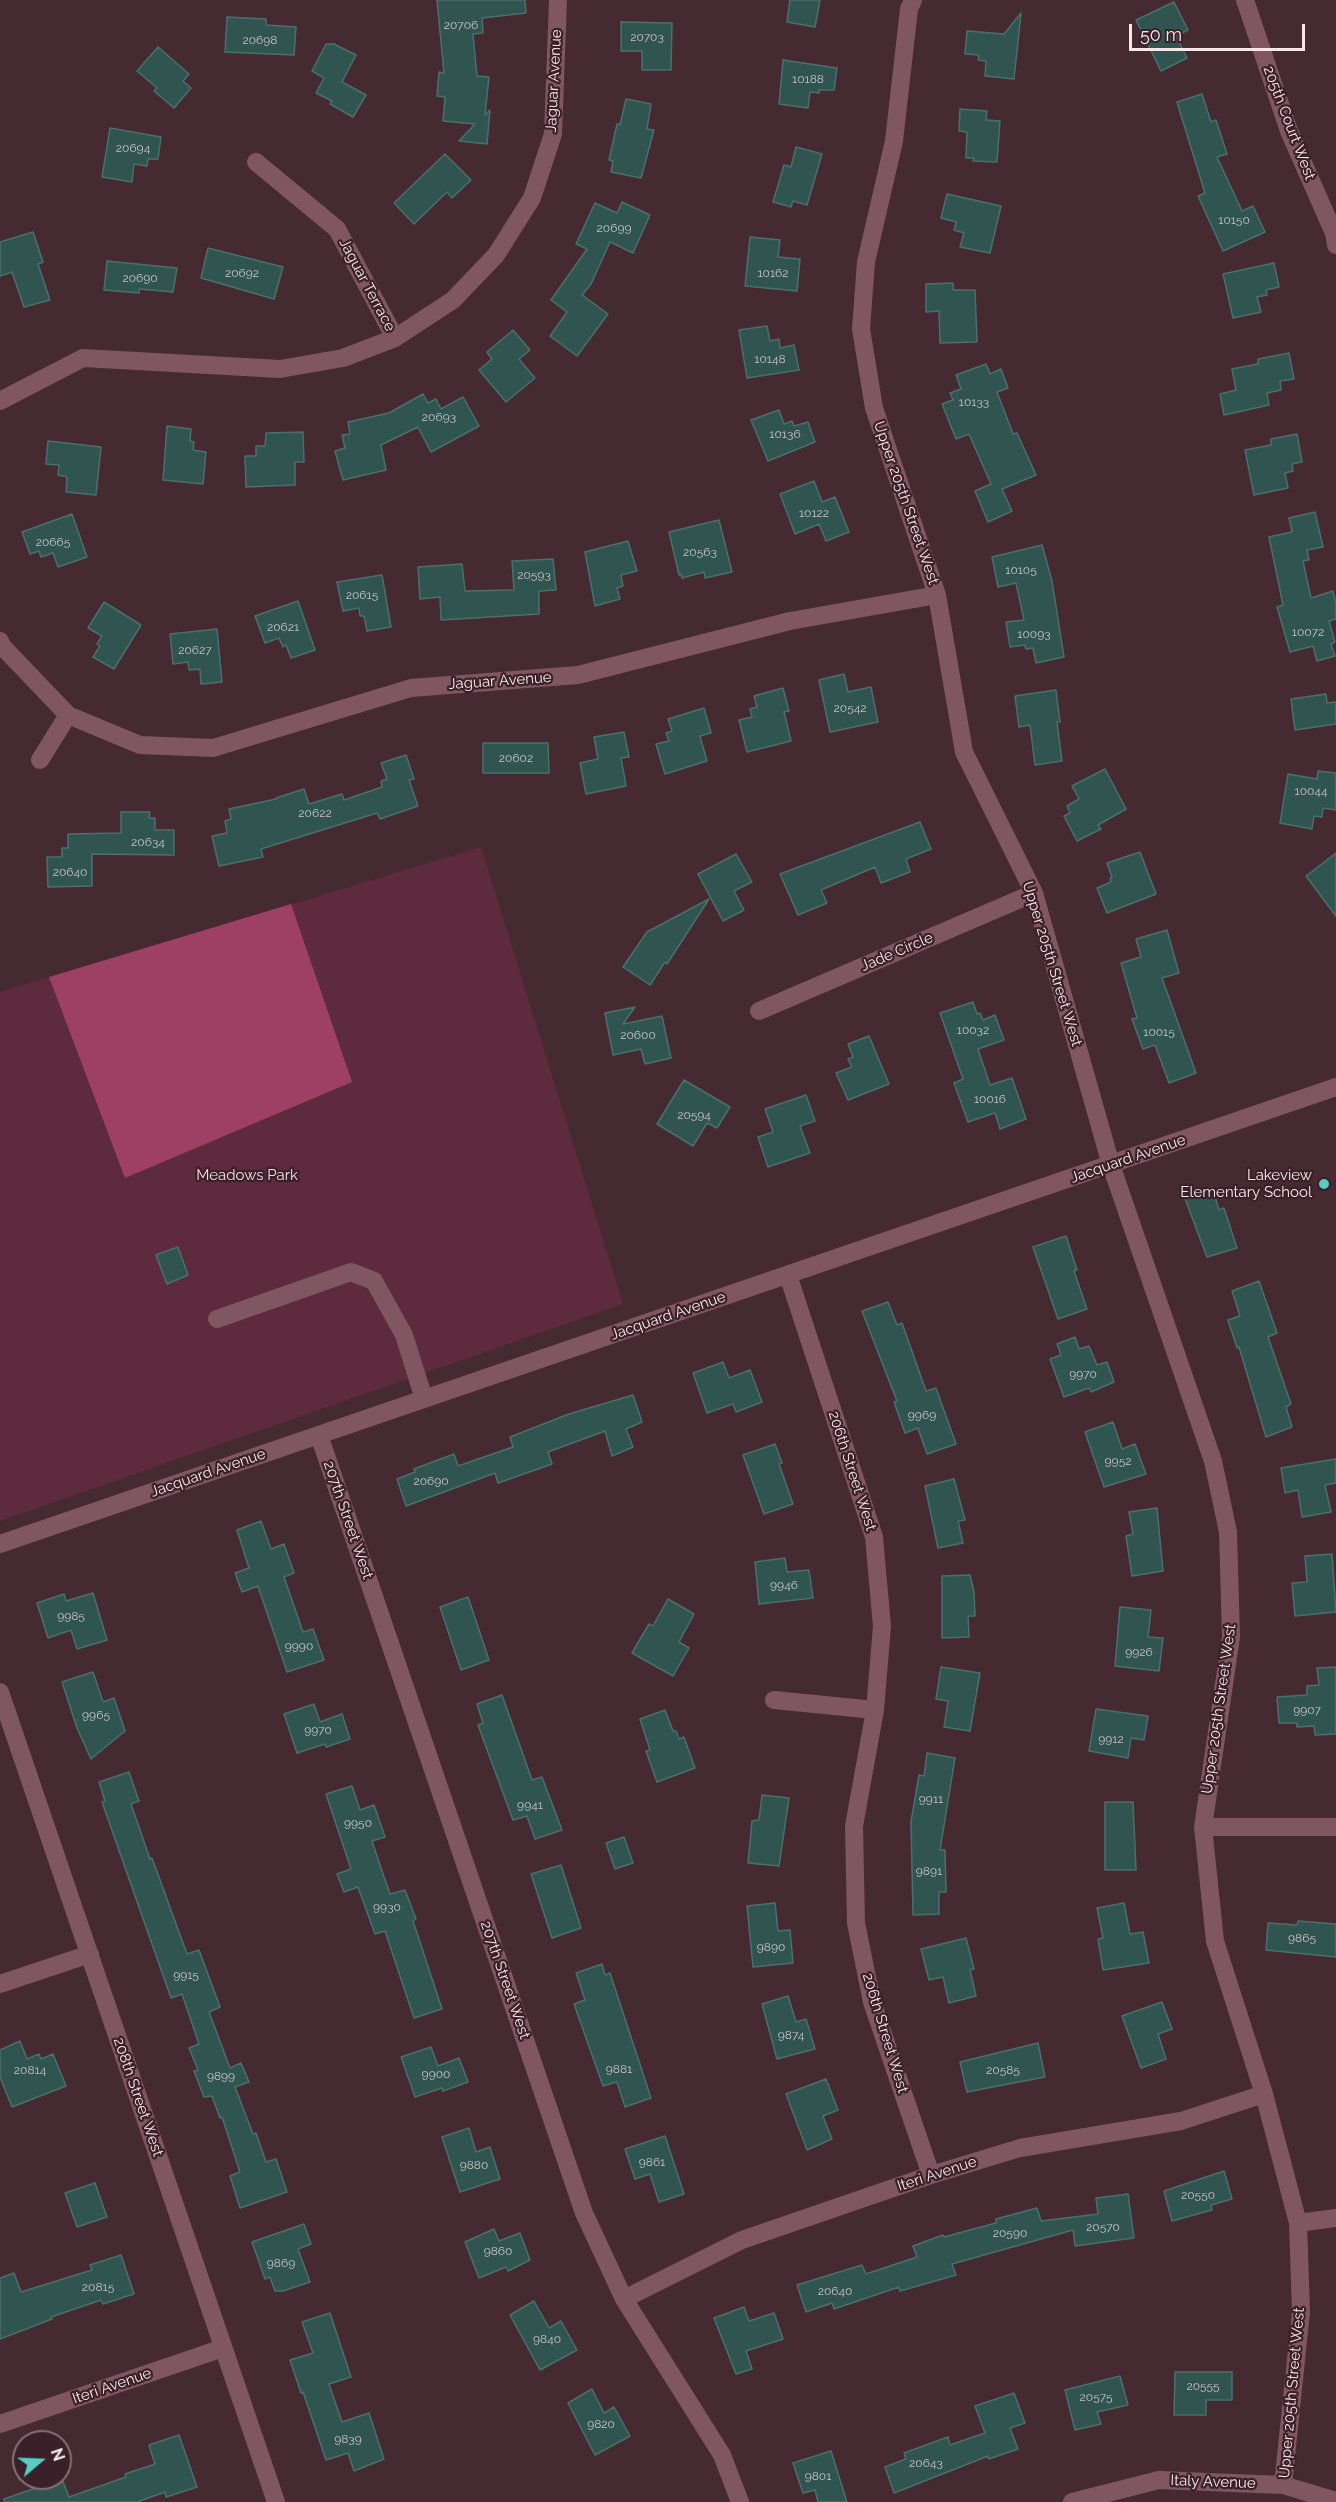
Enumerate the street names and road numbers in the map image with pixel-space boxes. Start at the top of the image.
street label: Jaguar Avenue [542,29,566,133]
street label: 205th Court West [1259,63,1319,183]
street label: Jaguar Terrace [335,235,399,335]
street label: Upper 205th Street West [870,419,942,587]
street label: Jaguar Avenue [448,668,552,694]
street label: Upper 205th Street West [1018,879,1086,1049]
street label: Jade Circle [858,929,936,975]
street label: Jacquard Avenue [1068,1131,1188,1187]
street label: Jacquard Avenue [608,1288,728,1344]
street label: 206th Street West [824,1409,880,1533]
street label: Jacquard Avenue [148,1445,268,1501]
street label: 207th Street West [319,1459,377,1581]
street label: Upper 205th Street West [1198,1623,1240,1795]
street label: 207th Street West [476,1919,534,2041]
street label: 206th Street West [858,1971,912,2095]
street label: 208th Street West [109,2035,167,2159]
street label: Iteri Avenue [895,2153,979,2195]
street label: Upper 205th Street West [1276,2307,1308,2479]
street label: Iteri Avenue [70,2364,154,2408]
street label: Italy Avenue [1170,2472,1256,2492]

